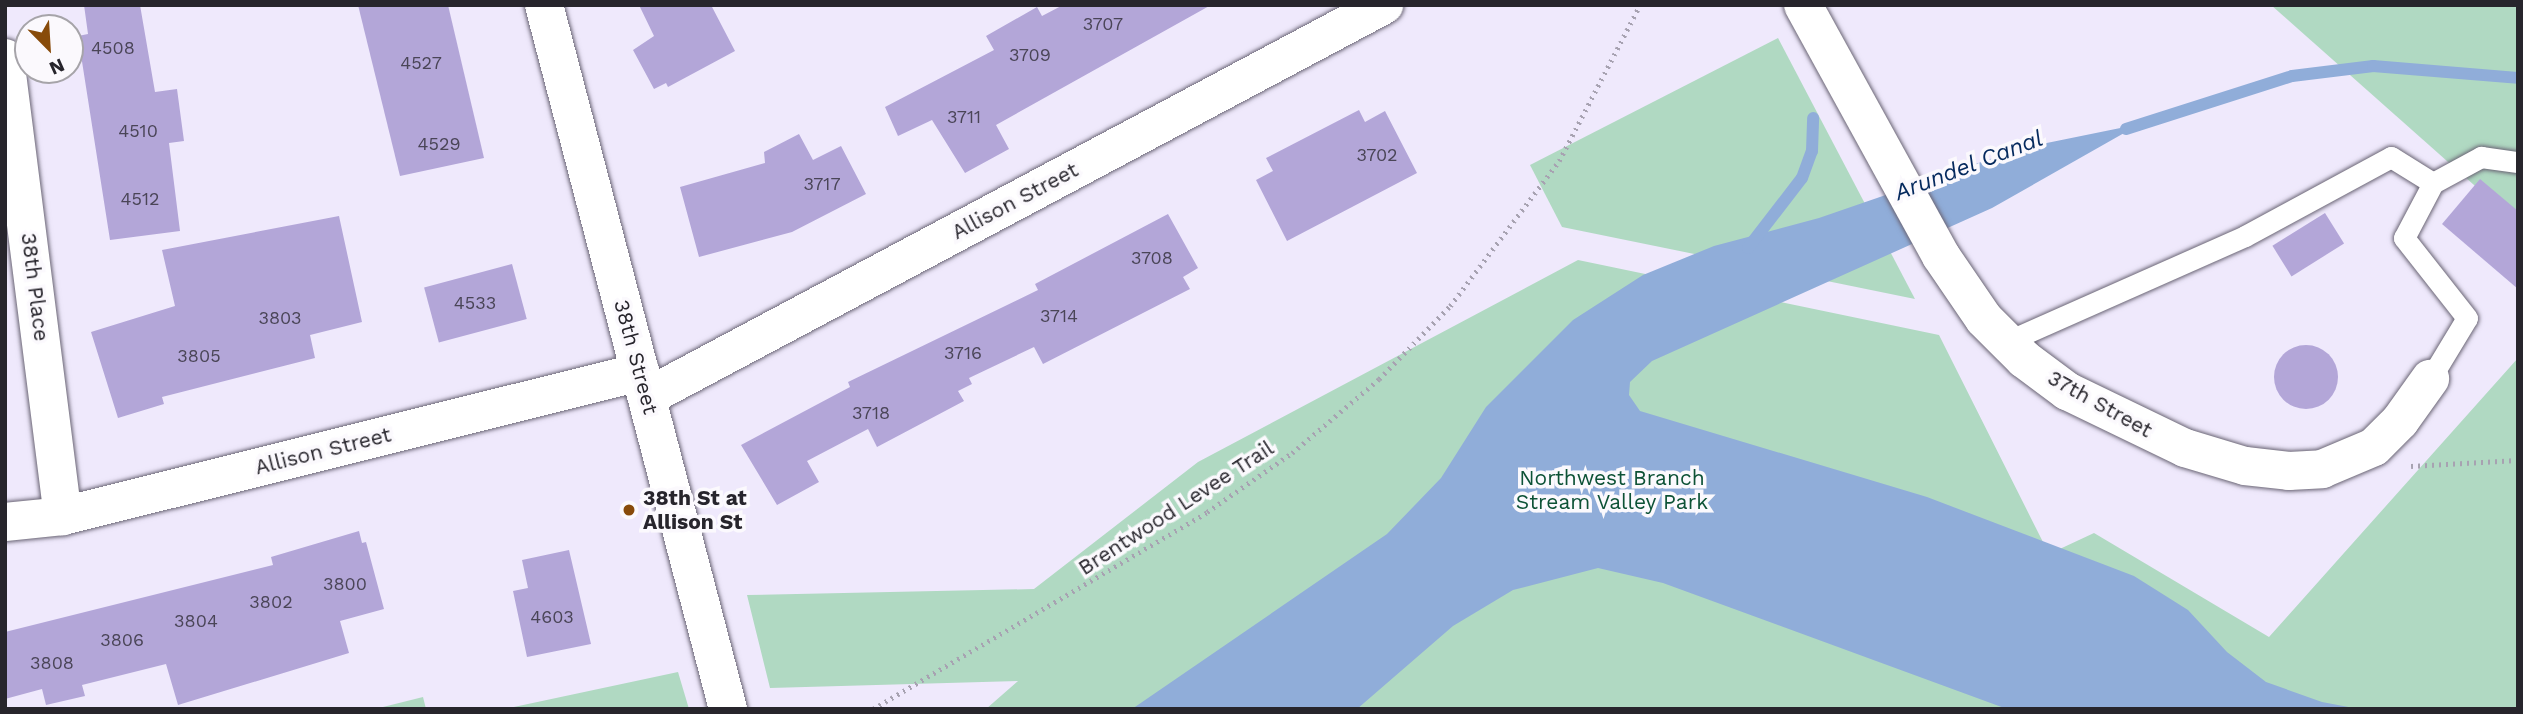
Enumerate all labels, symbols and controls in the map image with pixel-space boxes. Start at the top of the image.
house number: 3707 [1083,13,1123,35]
north arrow [14,14,84,84]
house number: 4508 [91,37,135,59]
house number: 3709 [1009,44,1051,66]
house number: 4527 [400,52,442,74]
text: N [46,53,68,80]
house number: 3711 [947,106,981,128]
house number: 4510 [118,120,158,142]
water label: Arundel Canal [1891,125,2047,207]
house number: 4529 [417,133,461,155]
house number: 3702 [1356,144,1398,166]
street label: Allison Street [948,157,1082,245]
house number: 3717 [804,173,840,195]
house number: 4512 [121,188,159,210]
street label: 38th Place [16,231,54,343]
house number: 3708 [1131,247,1173,269]
house number: 4533 [454,292,496,314]
street label: 38th Street [609,297,663,417]
house number: 3714 [1040,305,1078,327]
house number: 3803 [259,307,301,329]
house number: 3716 [944,342,982,364]
house number: 3805 [177,345,221,367]
street label: 37th Street [2043,365,2157,443]
house number: 3718 [852,402,890,424]
street label: Allison Street [252,422,394,480]
street label: Brentwood Levee Trail [1073,435,1279,581]
park label: Northwest Branch Stream Valley Park [1515,465,1709,515]
place label: 38th St at Allison St [643,485,747,535]
marker: 38th St at Allison St [621,502,637,518]
house number: 3800 [323,573,367,595]
house number: 3802 [249,591,293,613]
house number: 4603 [530,606,574,628]
house number: 3804 [174,610,218,632]
house number: 3806 [100,629,144,651]
house number: 3808 [30,652,74,674]

